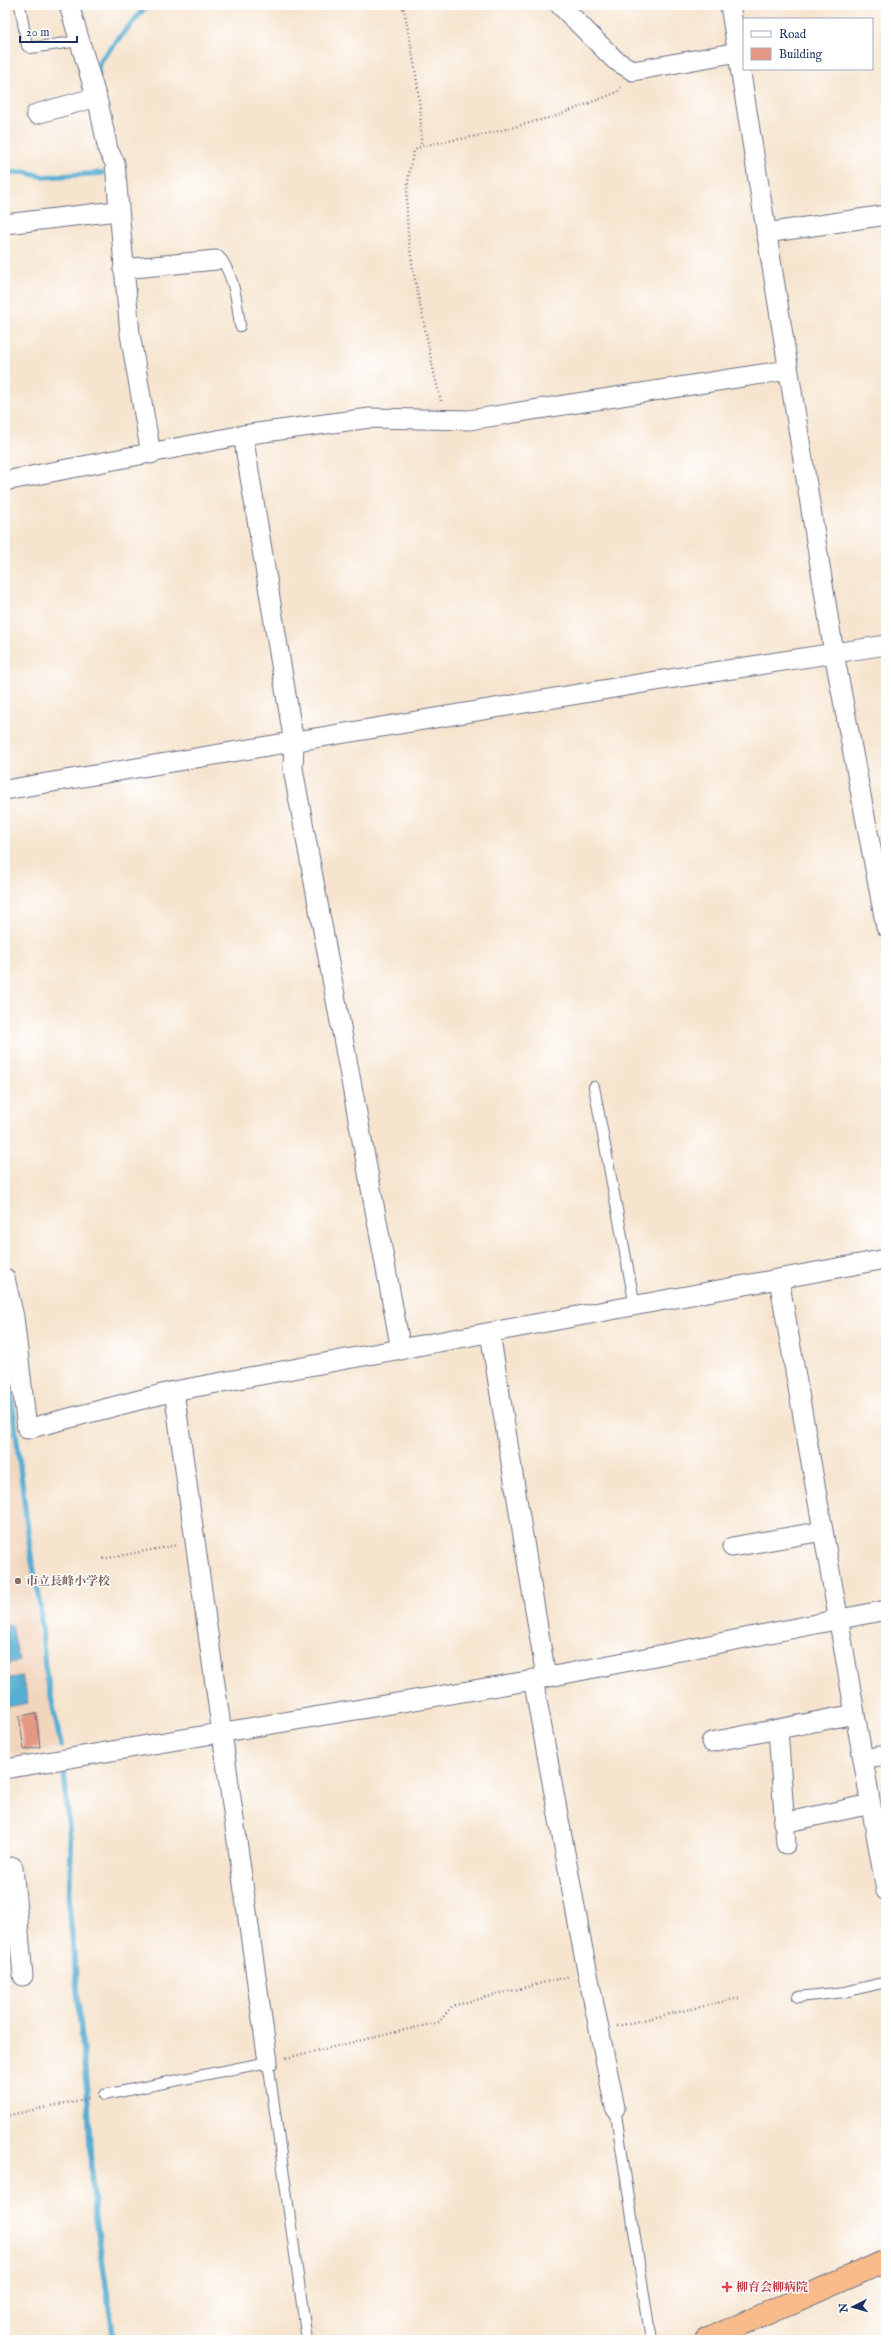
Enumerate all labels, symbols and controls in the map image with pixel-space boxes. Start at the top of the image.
scale bar [20,18,77,44]
legend [743,18,873,70]
text: 20 m [26,25,49,40]
text: Road [779,27,807,42]
text: Building [779,47,823,62]
place label: 市立長峰小学校 [26,1574,110,1589]
marker: 市立長峰小学校 [13,1576,23,1586]
place label: 柳育会柳病院 [736,2280,808,2295]
marker: 柳育会柳病院 [721,2281,733,2293]
north arrow [833,2287,873,2327]
text: N [837,2302,852,2314]

